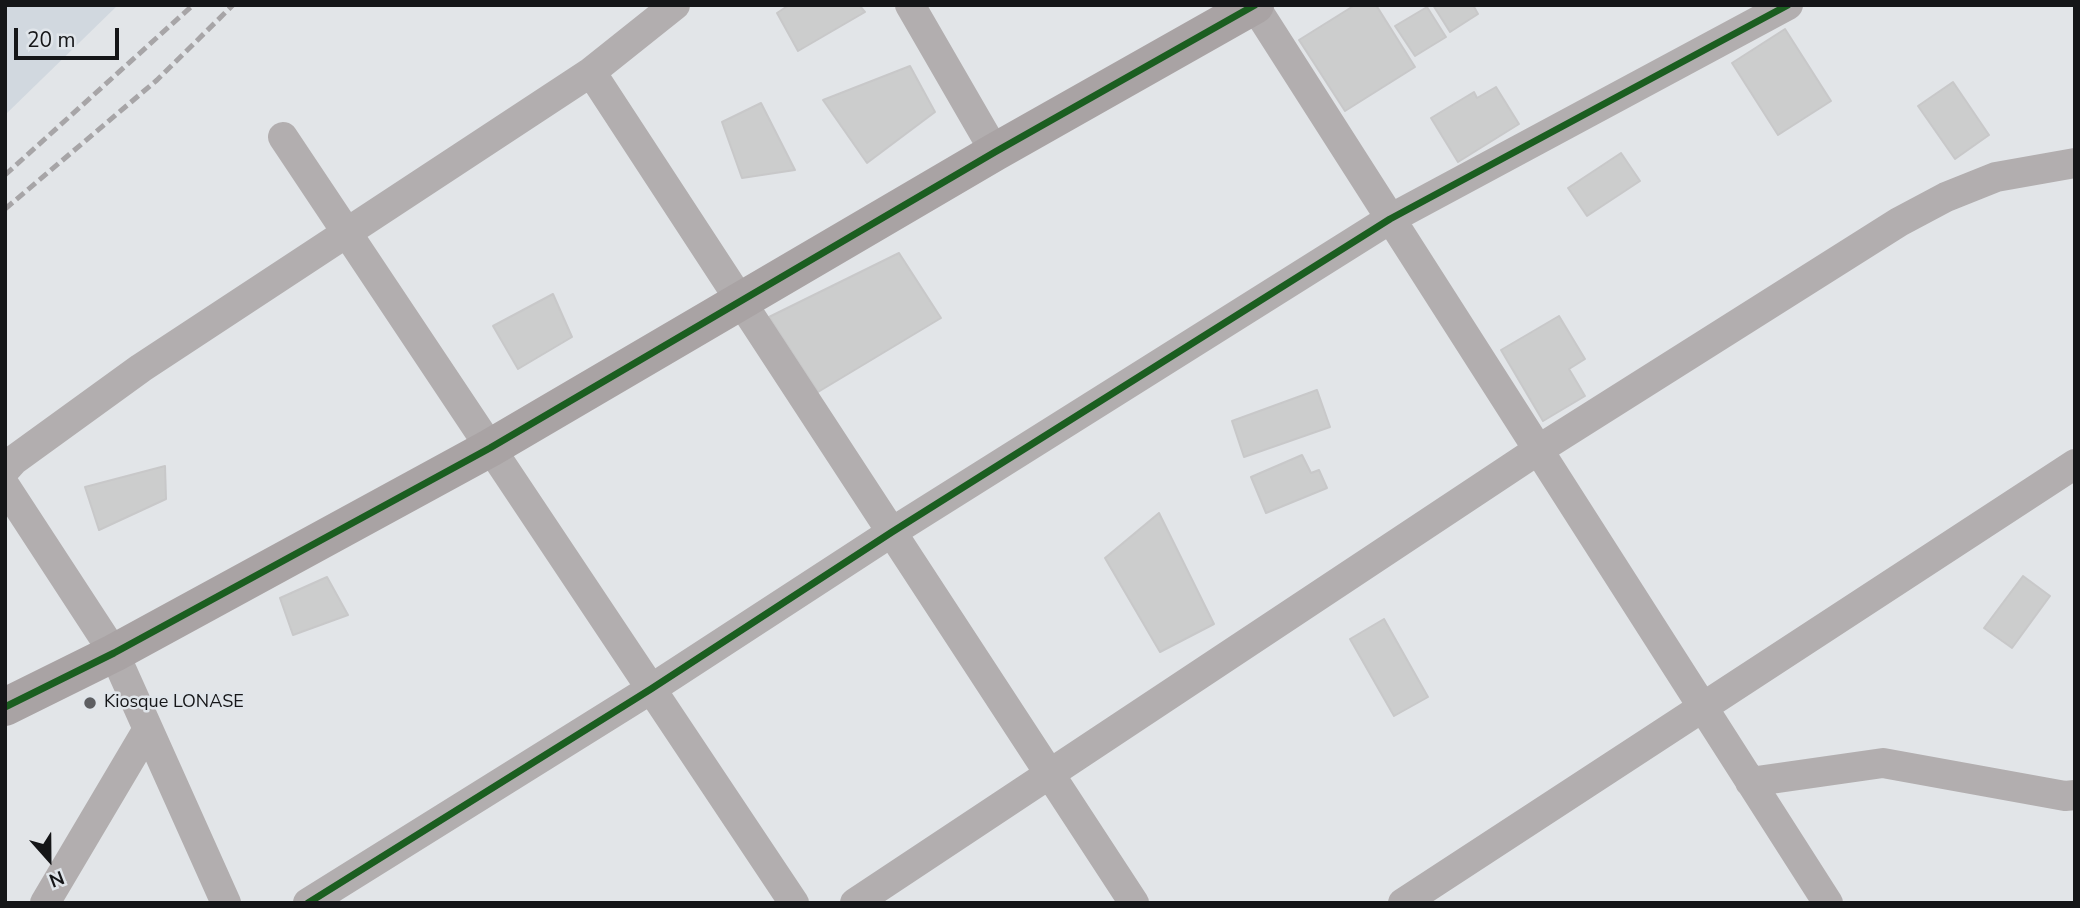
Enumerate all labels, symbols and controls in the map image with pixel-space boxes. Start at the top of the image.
scale bar [18,14,122,58]
text: 20 m [27,26,76,54]
place label: Kiosque LONASE [104,692,244,714]
marker: Kiosque LONASE [82,695,98,711]
north arrow [14,824,84,894]
text: N [45,864,68,893]

